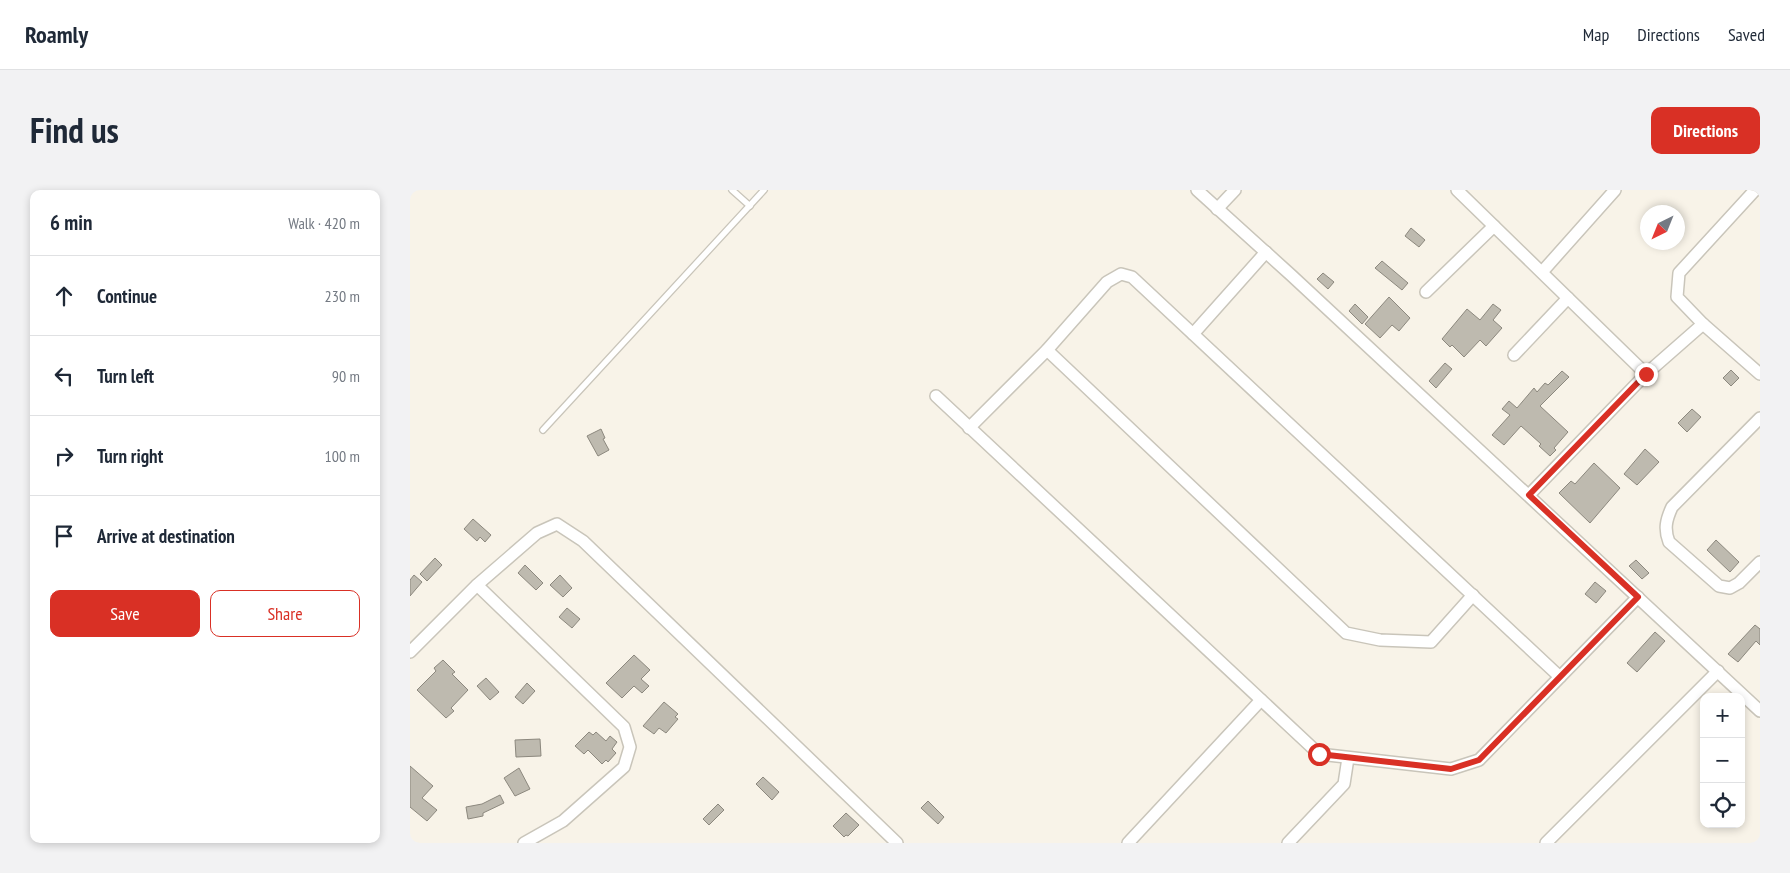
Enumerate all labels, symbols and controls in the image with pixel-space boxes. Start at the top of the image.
text: Roamly [25,19,88,50]
text: Map [1583,23,1609,46]
text: Directions [1637,23,1700,46]
text: Saved [1728,23,1765,46]
text: Find us [30,107,119,153]
button: Directions [1651,107,1760,154]
north arrow [1640,205,1685,250]
text: 6 min [50,209,92,236]
text: Walk · 420 m [288,213,360,233]
icon: ahead [50,282,78,310]
text: Continue [97,284,157,308]
text: 230 m [325,286,360,306]
icon: left [50,362,78,390]
route end [1635,363,1658,386]
text: Turn left [97,364,154,388]
text: 90 m [332,366,360,386]
icon: right [50,442,78,470]
text: Turn right [97,444,163,468]
text: 100 m [325,446,360,466]
icon: arrive [50,522,78,550]
text: Arrive at destination [97,524,235,548]
button: Save [50,590,200,637]
button: Share [210,590,360,637]
map controls [1700,693,1745,828]
button: + [1700,693,1745,738]
button: − [1700,738,1745,783]
route start [1308,743,1331,766]
button: locate [1700,783,1745,828]

